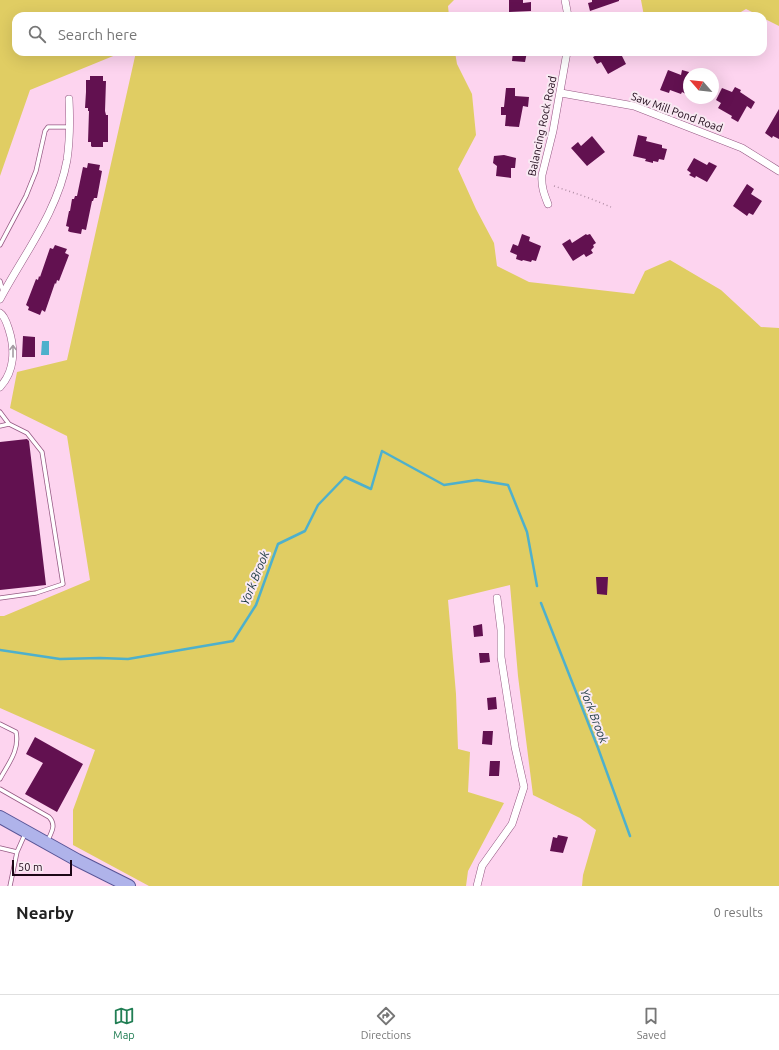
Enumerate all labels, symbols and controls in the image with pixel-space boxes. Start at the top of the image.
search box [12,12,767,56]
icon: search [26,23,48,45]
text: Search here [58,26,137,43]
north arrow [683,68,719,104]
street label: Balancing Rock Road [526,75,558,177]
street label: Saw Mill Pond Road [630,90,724,134]
one-way arrow [9,345,17,358]
water label: York Brook [238,548,272,607]
water label: York Brook [578,687,611,746]
scale bar [12,858,72,877]
text: 50 m [18,861,42,873]
text: Nearby [16,903,74,922]
text: 0 results [713,905,763,919]
tab: Map [113,1005,135,1041]
tab: Directions [361,1005,411,1041]
tab: Saved [637,1005,666,1041]

